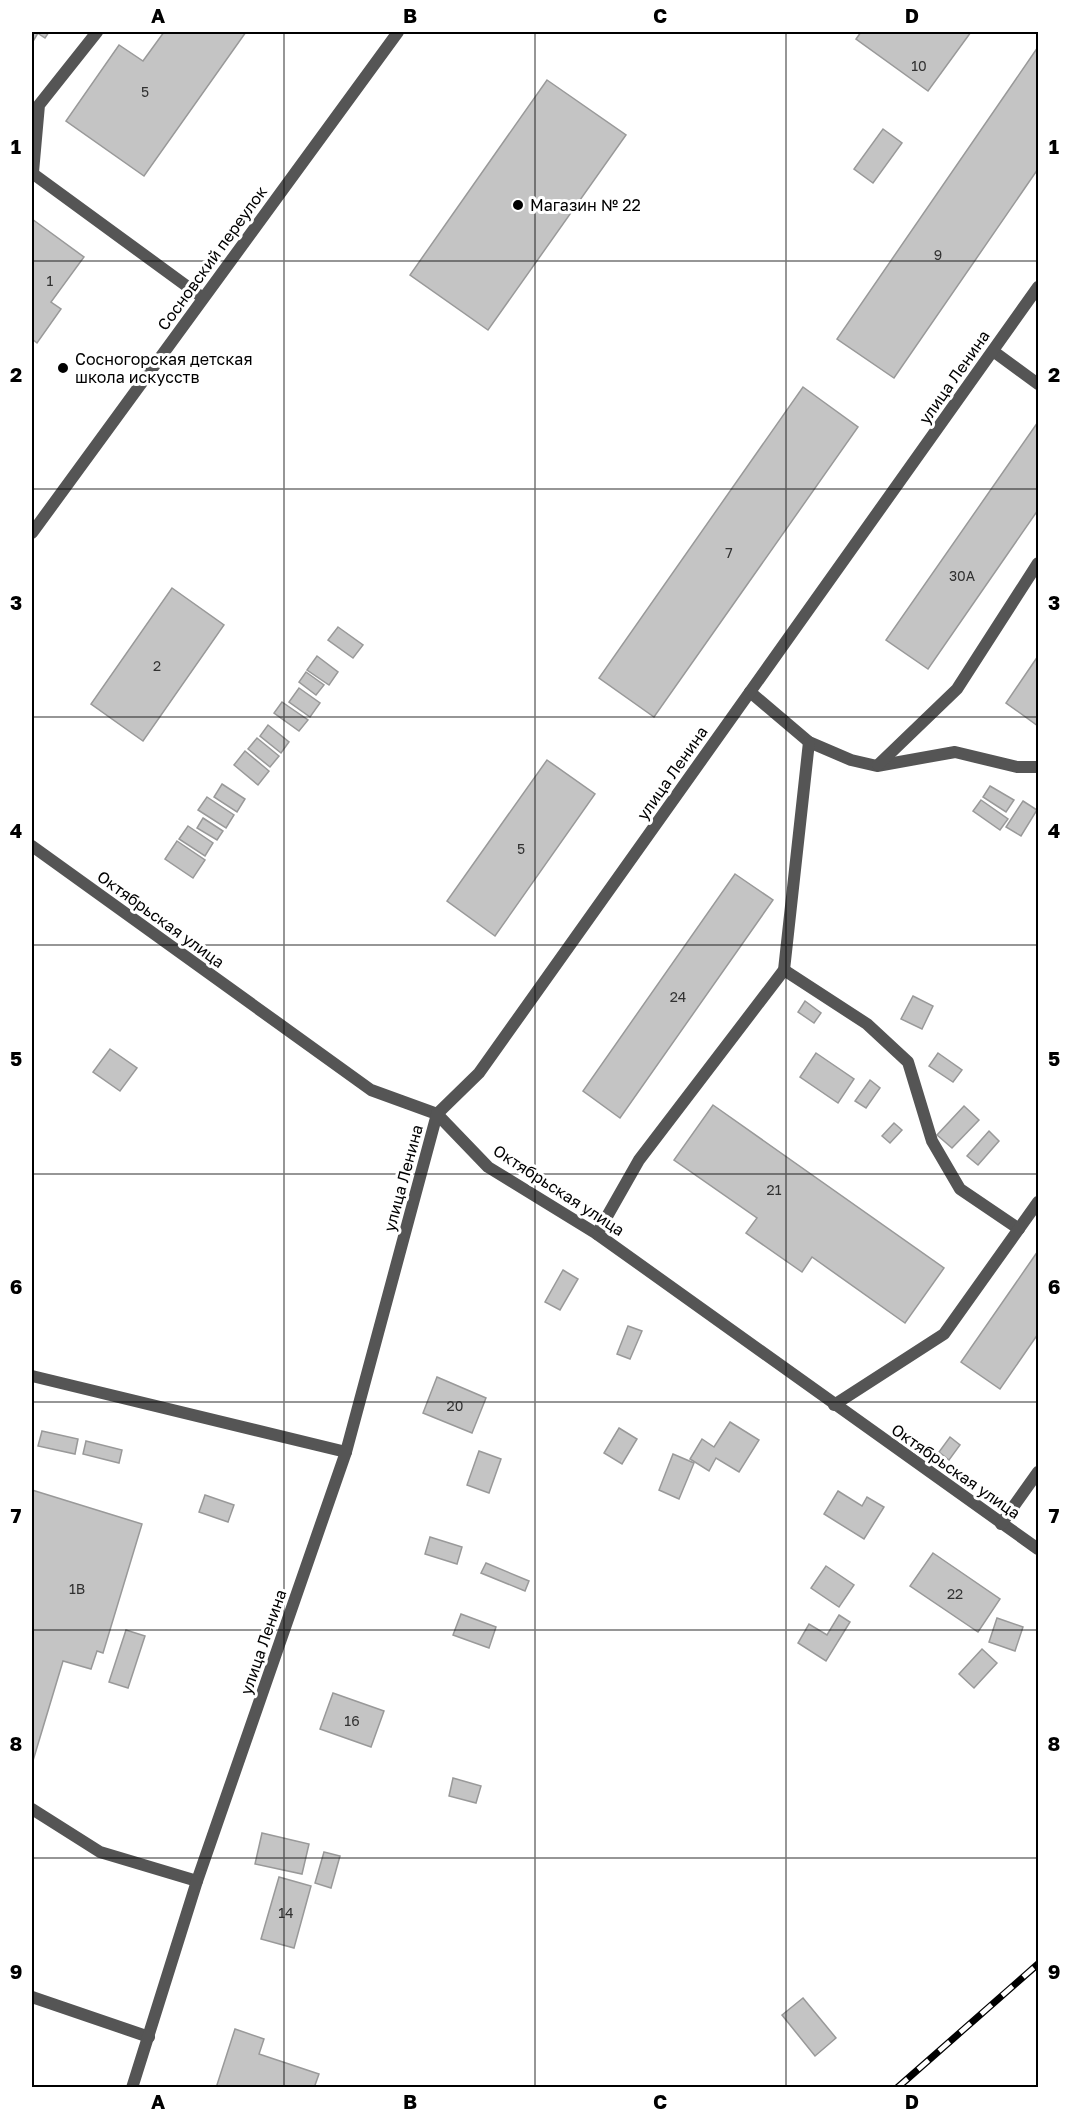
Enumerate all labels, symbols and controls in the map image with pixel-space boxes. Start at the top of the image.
text: A [151,3,165,27]
text: B [403,3,417,27]
text: C [653,3,667,27]
text: D [905,3,919,27]
house number: 10 [911,57,927,74]
house number: 5 [141,83,149,100]
text: 1 [11,134,21,158]
text: 1 [1049,134,1059,158]
street label: Сосновский переулок [153,182,271,334]
place label: Магазин № 22 [530,195,641,215]
marker: Магазин № 22 [511,198,525,212]
house number: 9 [934,246,942,263]
house number: 1 [47,272,54,289]
street label: улица Ленина [914,326,994,428]
place label: Сосногорская детская школа искусств [75,349,253,387]
marker: Сосногорская детская школа искусств [56,361,70,375]
text: 2 [10,362,22,386]
text: 2 [1048,362,1060,386]
house number: 7 [725,544,733,561]
house number: 30А [949,567,976,584]
text: 3 [10,590,22,614]
text: 3 [1048,590,1060,614]
house number: 2 [153,657,161,674]
street label: улица Ленина [632,722,712,824]
text: 4 [10,818,22,842]
text: 4 [1048,818,1060,842]
house number: 5 [517,840,525,857]
street label: Октябрьская улица [93,866,229,972]
house number: 24 [670,988,686,1005]
text: 5 [10,1046,22,1070]
text: 5 [1048,1046,1060,1070]
street label: улица Ленина [379,1122,427,1234]
street label: Октябрьская улица [490,1140,628,1240]
house number: 21 [767,1181,782,1198]
text: 6 [10,1274,22,1298]
text: 6 [1048,1274,1060,1298]
house number: 20 [447,1397,463,1414]
street label: Октябрьская улица [888,1419,1024,1523]
text: 7 [11,1503,22,1527]
text: 7 [1049,1503,1060,1527]
house number: 1В [69,1580,85,1597]
house number: 22 [947,1585,963,1602]
street label: улица Ленина [236,1587,290,1697]
house number: 16 [344,1712,360,1729]
text: 8 [10,1731,22,1755]
text: 8 [1048,1731,1060,1755]
house number: 14 [278,1904,294,1921]
text: 9 [10,1959,22,1983]
text: 9 [1048,1959,1060,1983]
text: A [151,2089,165,2113]
text: B [403,2089,417,2113]
text: C [653,2089,667,2113]
text: D [905,2089,919,2113]

